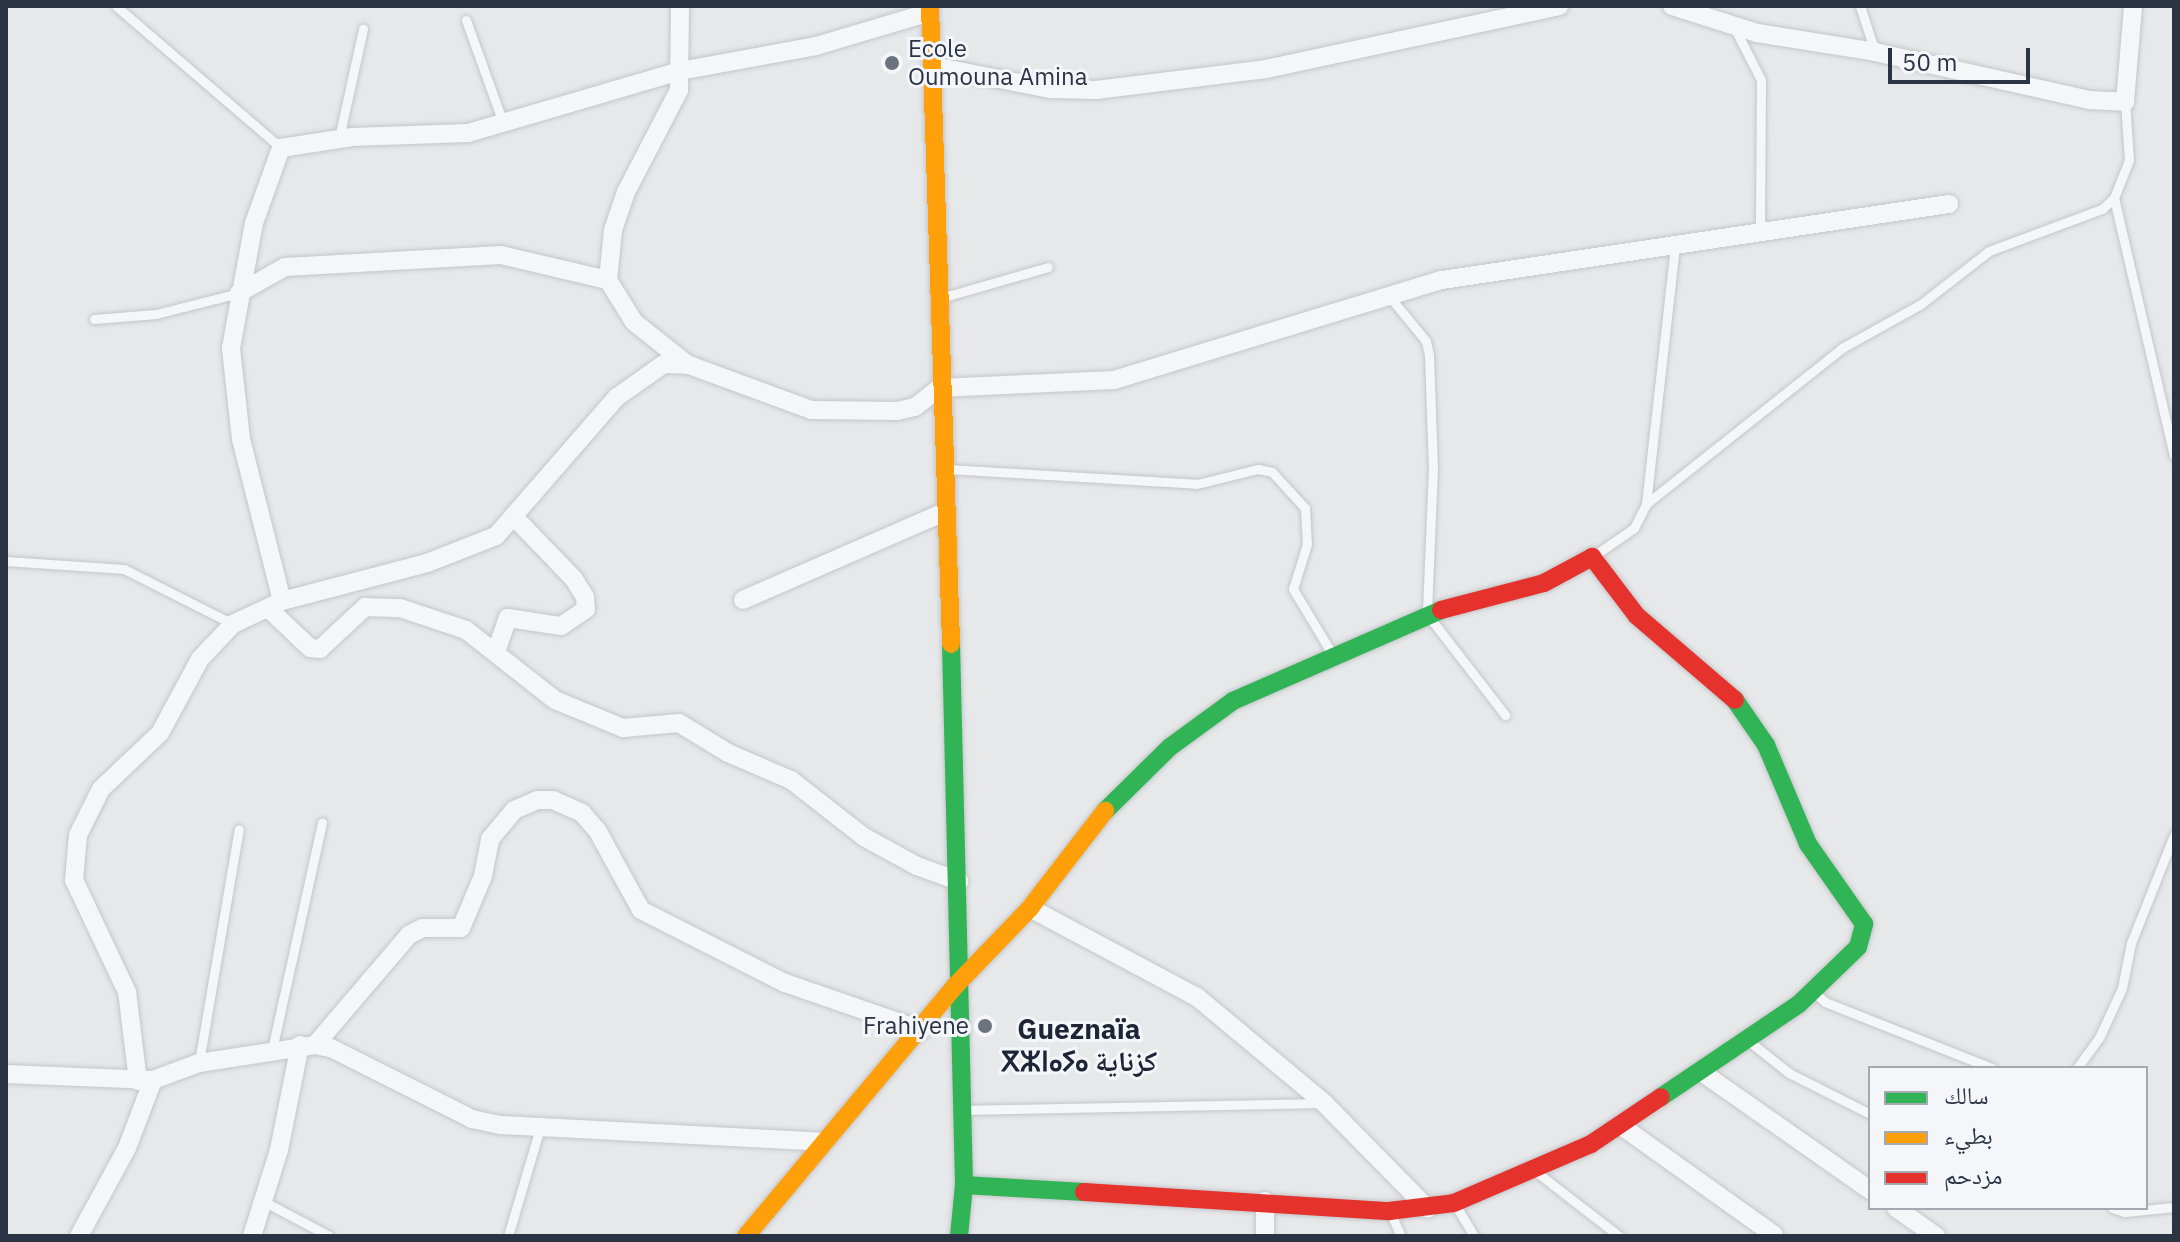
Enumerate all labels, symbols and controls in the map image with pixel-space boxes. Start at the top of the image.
scale bar [1892,32,2034,82]
place label: Ecole Oumouna Amina [908,35,1088,91]
text: 50 m [1902,46,1957,78]
marker: Ecole Oumouna Amina [883,54,901,72]
place label: Frahiyene [863,1012,969,1040]
district label: Gueznaïa ⴳⵣⵏⴰⵢⴰ كزناية [1001,1012,1157,1078]
marker: Frahiyene [976,1017,994,1035]
legend [1868,1066,2148,1210]
text: سالك [1944,1079,1989,1111]
text: بطيء [1944,1119,1993,1151]
text: مزدحم [1944,1159,2003,1191]

